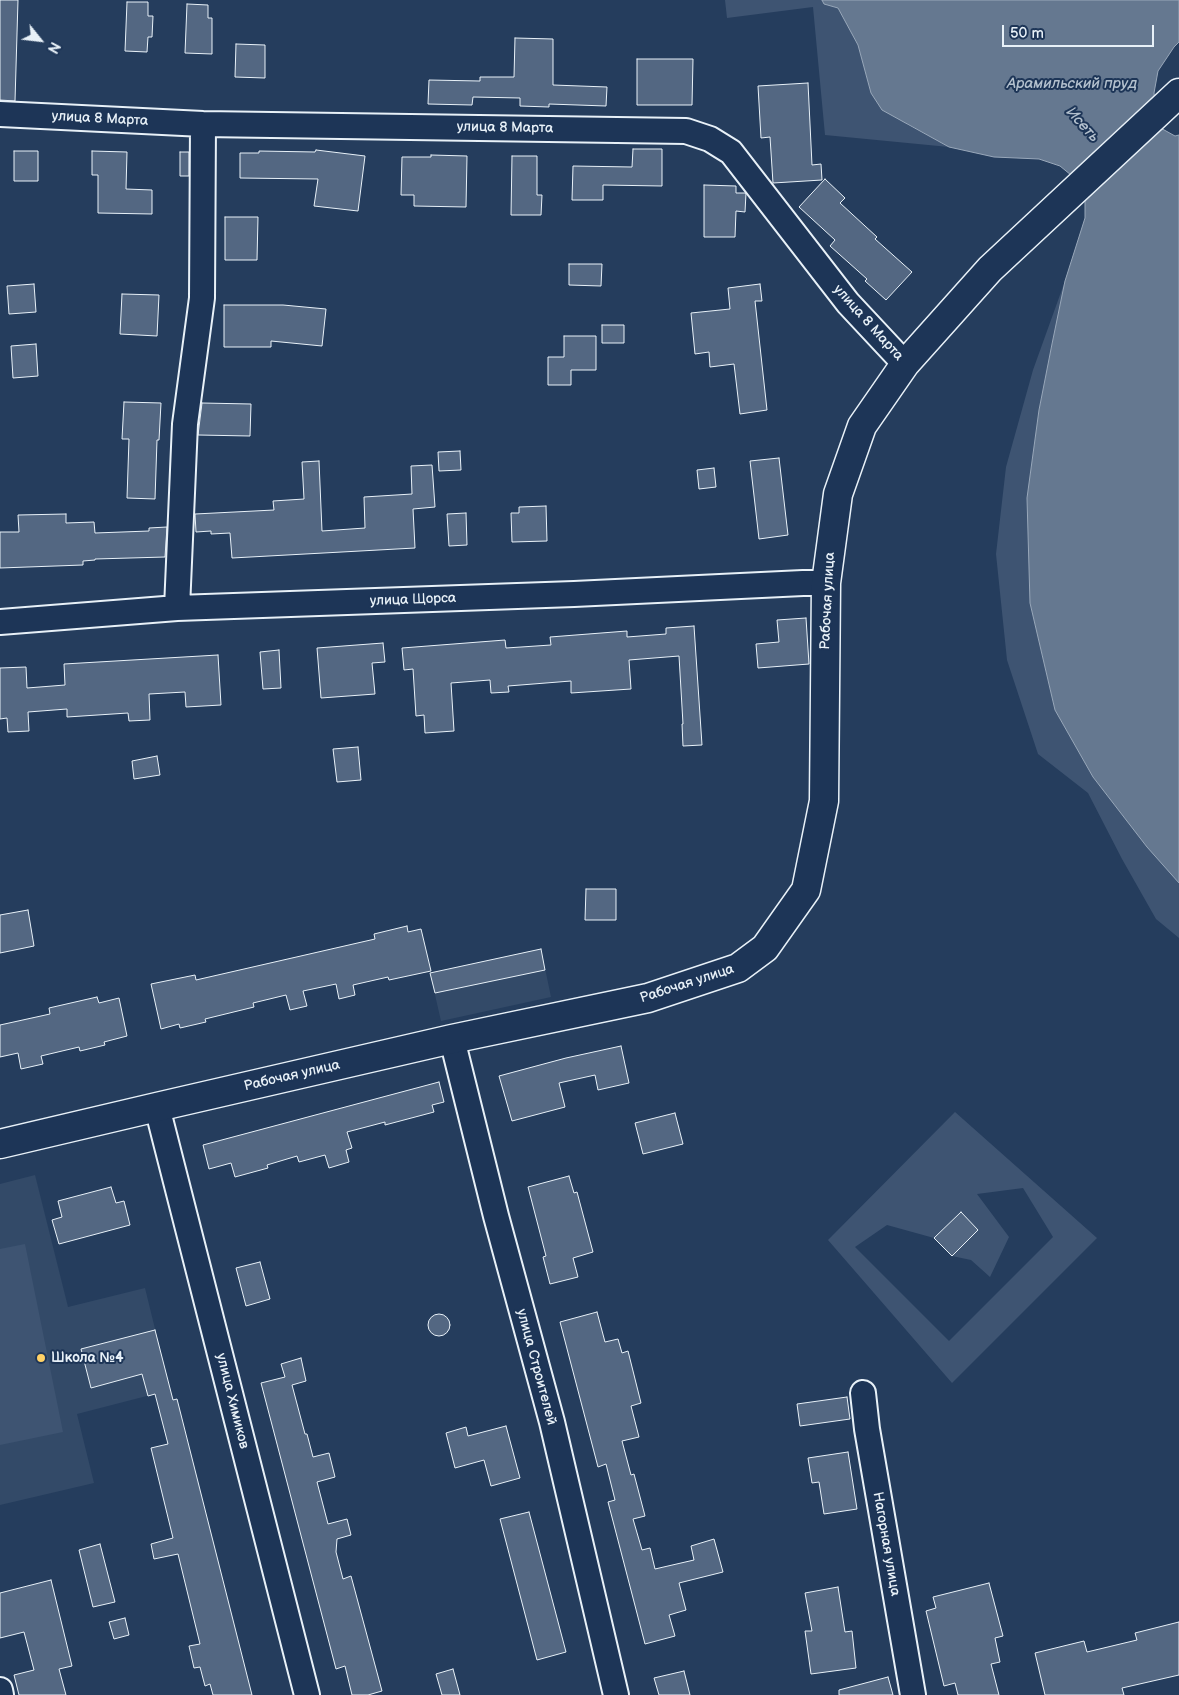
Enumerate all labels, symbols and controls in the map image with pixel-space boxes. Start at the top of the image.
north arrow [15,15,65,65]
scale bar [1004,15,1156,47]
text: 50 m [1010,24,1044,43]
text: N [44,39,64,56]
water label: Арамильский пруд [1007,75,1137,93]
water label: Исеть [1062,104,1102,146]
street label: улица 8 Марта [51,108,149,130]
street label: улица 8 Марта [457,119,553,137]
street label: улица 8 Марта [829,282,907,364]
street label: Рабочая улица [817,552,839,650]
street label: улица Щорса [369,590,457,610]
street label: Рабочая улица [638,961,736,1007]
street label: Рабочая улица [242,1057,342,1095]
street label: улица Строителей [512,1307,560,1427]
place label: Школа №4 [51,1350,123,1366]
marker: Школа №4 [35,1352,47,1364]
street label: улица Химиков [212,1352,252,1450]
street label: Нагорная улица [869,1491,903,1597]

